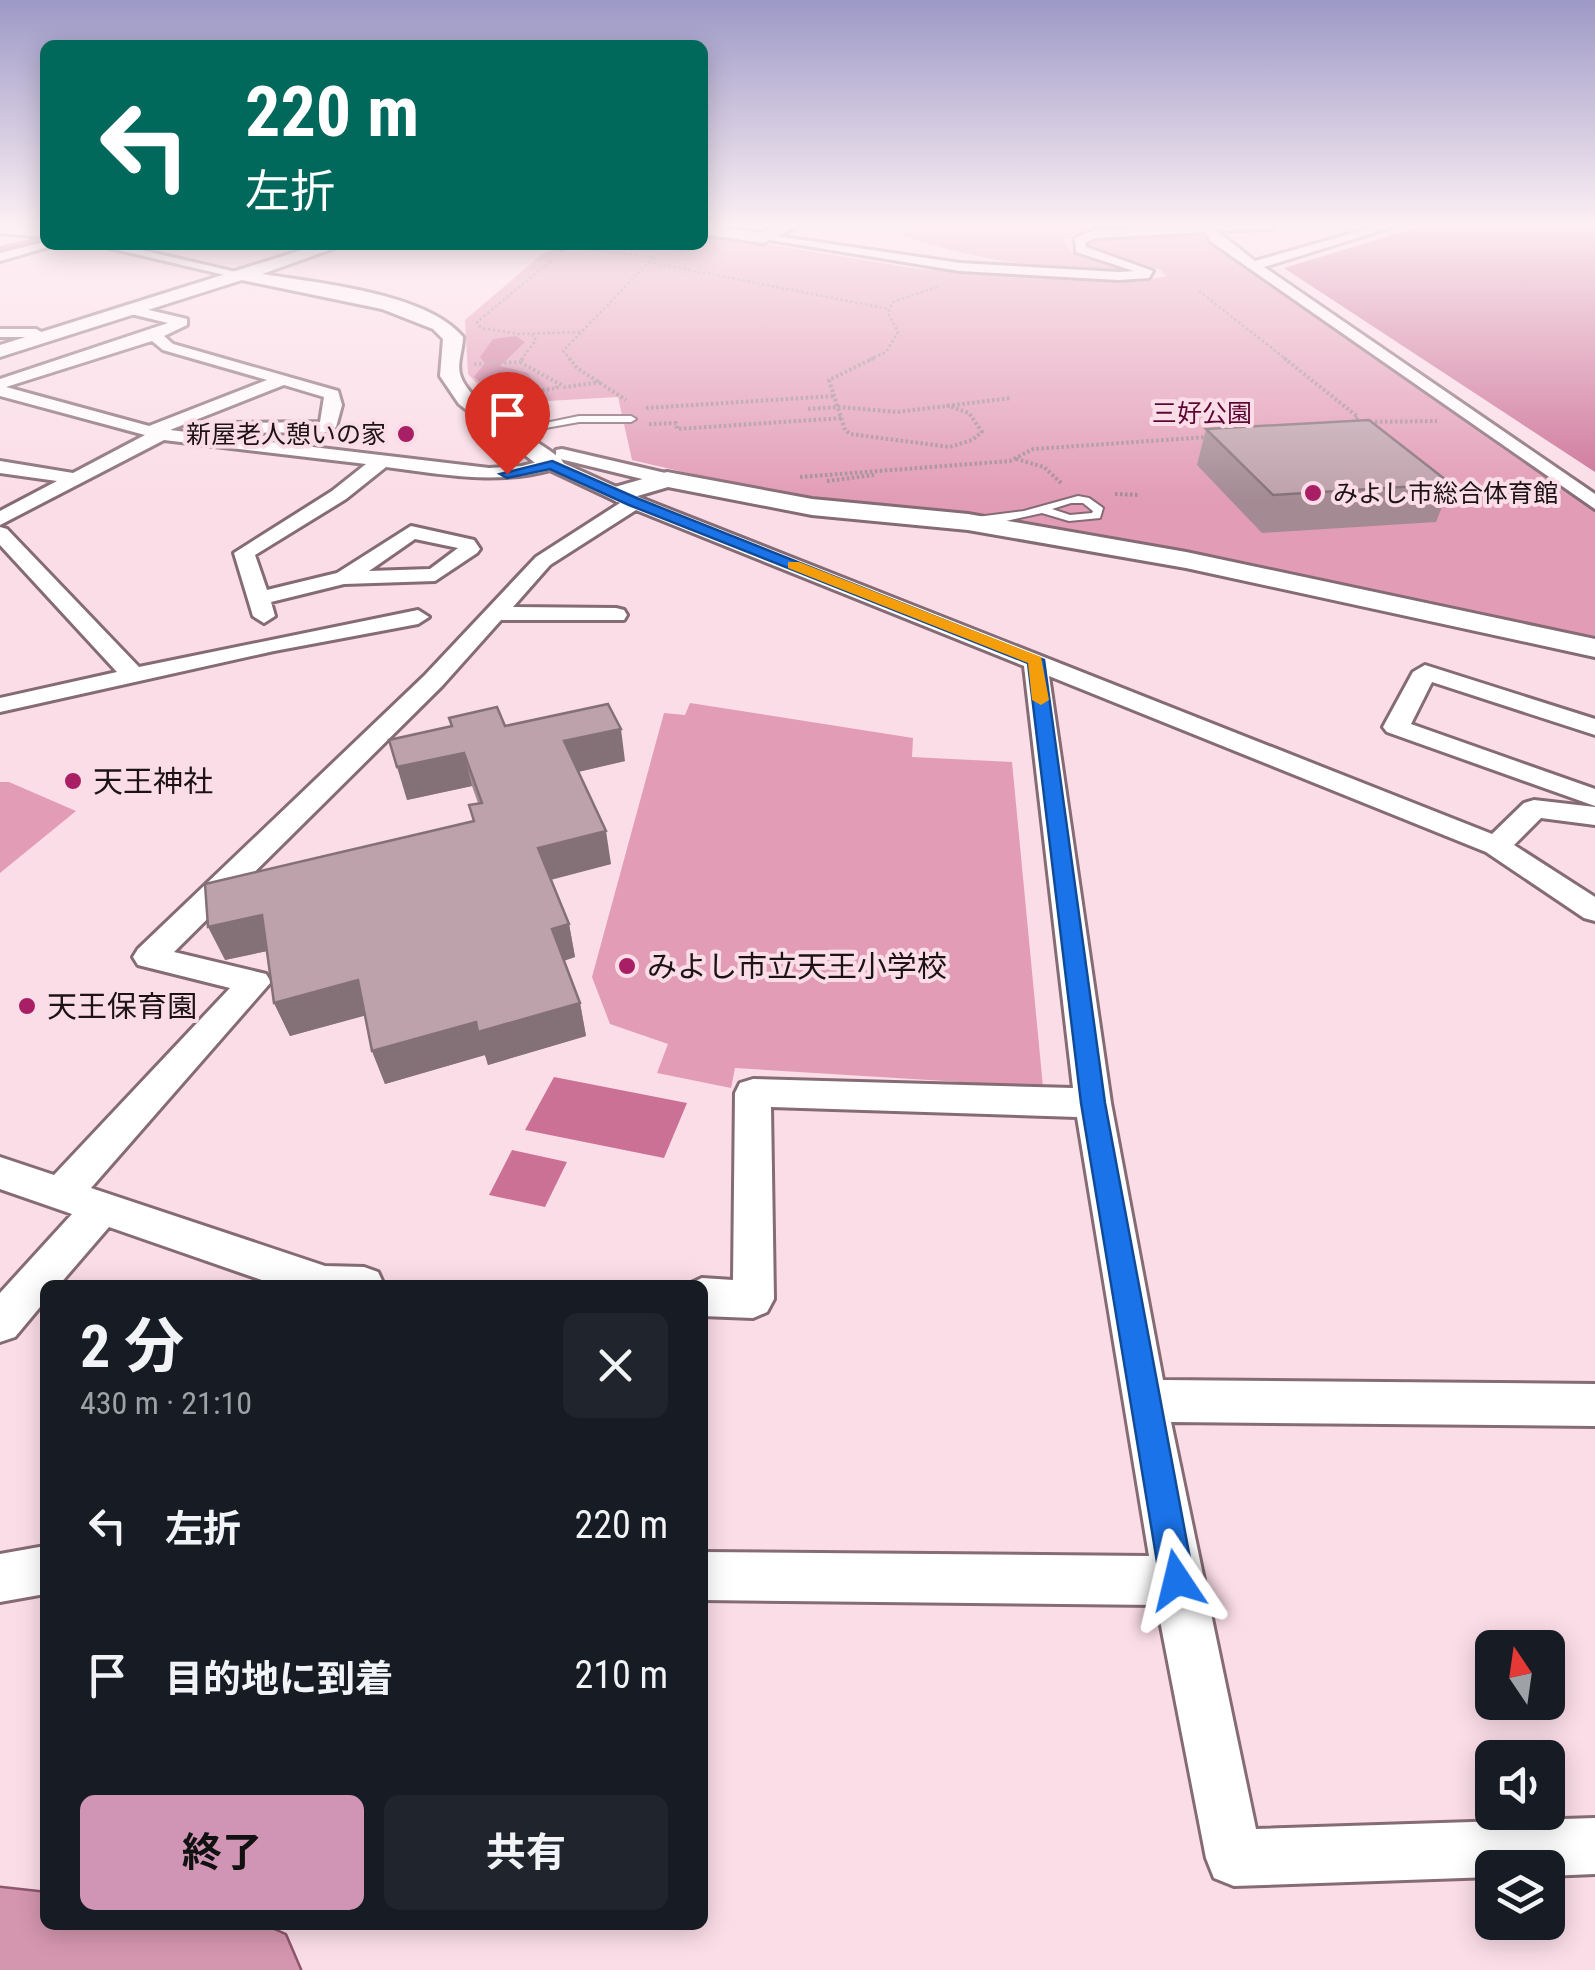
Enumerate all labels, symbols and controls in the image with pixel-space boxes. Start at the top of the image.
text: 220 m [245,71,419,153]
icon: left [80,80,210,210]
text: 左折 [245,165,335,218]
pin [465,372,550,475]
icon: arrive [480,387,535,442]
park label: 三好公園 [1152,399,1252,428]
place label: 新屋老人憩いの家 [186,420,386,449]
marker: 新屋老人憩いの家 [395,423,417,445]
place label: みよし市総合体育館 [1333,479,1558,508]
marker: みよし市総合体育館 [1302,482,1324,504]
place label: 天王神社 [93,764,213,799]
marker: 天王神社 [62,770,84,792]
place label: みよし市立天王小学校 [647,949,947,984]
marker: みよし市立天王小学校 [616,955,638,977]
place label: 天王保育園 [47,989,197,1024]
marker: 天王保育園 [16,995,38,1017]
text: 2 分 [80,1311,184,1382]
button: close [563,1313,668,1418]
text: 430 m · 21:10 [80,1384,252,1422]
icon: left [80,1498,135,1553]
text: 220 m [574,1503,668,1547]
text: 左折 [165,1507,241,1551]
position arrow [1125,1528,1229,1632]
north arrow [1475,1630,1565,1720]
map controls [1475,1630,1565,1940]
icon: arrive [80,1648,135,1703]
text: 210 m [574,1653,668,1697]
text: 目的地に到着 [165,1657,393,1701]
button: sound [1475,1740,1565,1830]
button: 終了 [80,1795,364,1910]
button: 共有 [384,1795,668,1910]
button: layers [1475,1850,1565,1940]

